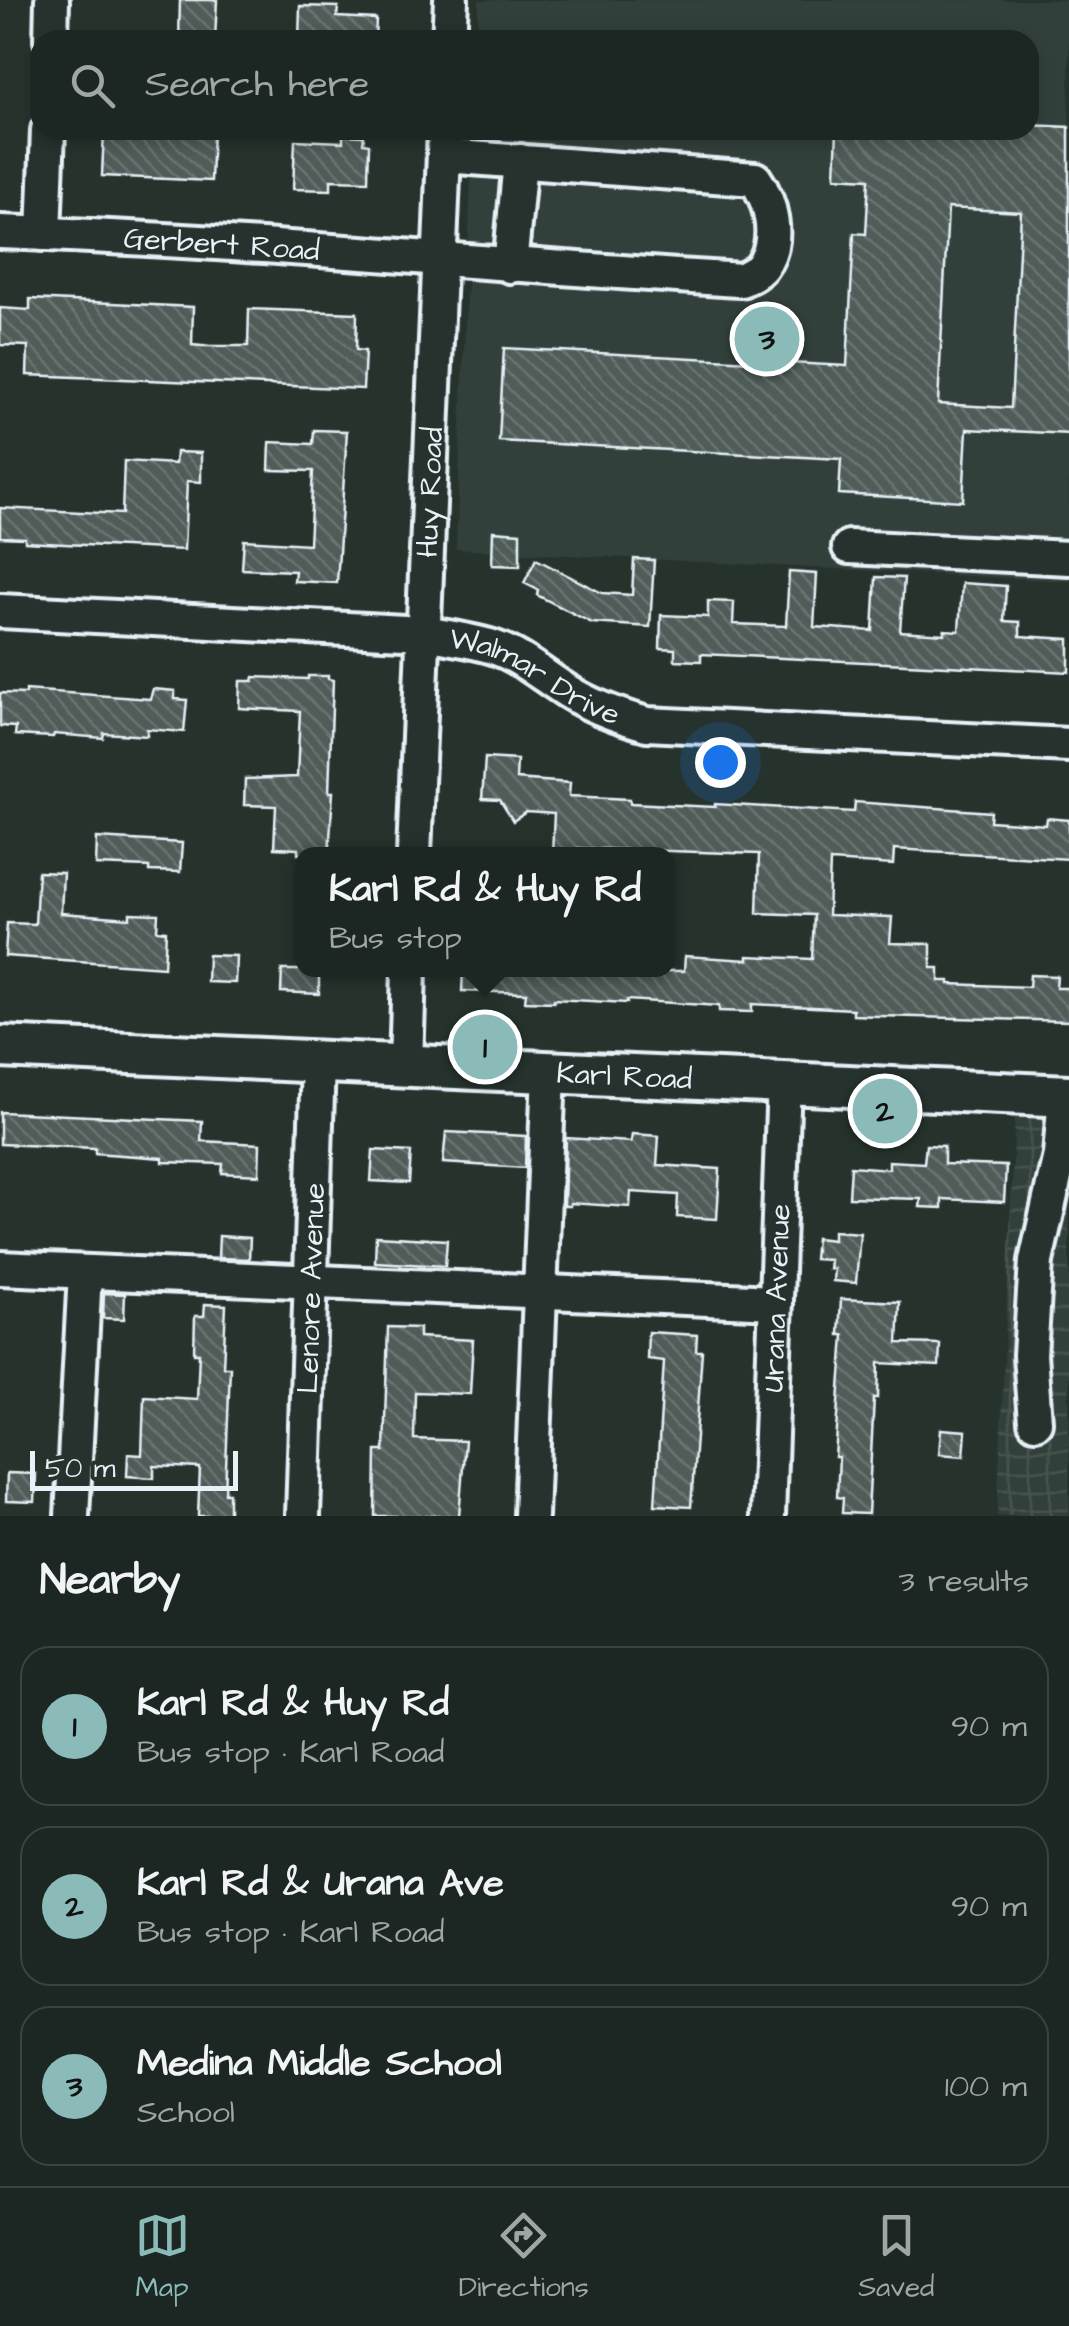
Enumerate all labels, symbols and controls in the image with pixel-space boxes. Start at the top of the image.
search box [30,30,1039,140]
icon: search [65,58,120,113]
text: Search here [145,59,369,111]
street label: Gerbert Road [123,218,321,272]
pin: 3 [734,302,800,376]
street label: Huy Road [407,426,454,559]
street label: Walmar Drive [446,618,626,736]
your location [695,737,746,788]
popup [295,847,675,977]
text: Karl Rd & Huy Rd [329,864,641,916]
text: Bus stop [329,916,462,961]
pin: 1 [452,1010,518,1084]
street label: Karl Road [556,1053,693,1101]
pin: 2 [852,1074,918,1148]
street label: Lenore Avenue [287,1182,336,1394]
street label: Urana Avenue [753,1203,801,1393]
scale bar [30,1446,238,1490]
text: 50 m [45,1449,116,1488]
text: Nearby [40,1552,180,1610]
text: 3 results [899,1559,1029,1604]
text: Karl Rd & Huy Rd [137,1678,449,1730]
text: 1 [72,1704,77,1749]
text: 90 m [951,1704,1027,1749]
text: Bus stop · Karl Road [137,1730,444,1775]
text: Karl Rd & Urana Ave [137,1858,504,1910]
text: 2 [65,1884,84,1929]
text: 90 m [951,1884,1027,1929]
text: Bus stop · Karl Road [137,1910,444,1955]
text: Medina Middle School [137,2038,502,2090]
text: 3 [66,2064,83,2109]
text: 100 m [945,2064,1027,2109]
text: School [137,2090,235,2135]
tab: Map [135,2208,190,2307]
tab: Directions [459,2208,589,2307]
tab: Saved [858,2208,934,2307]

